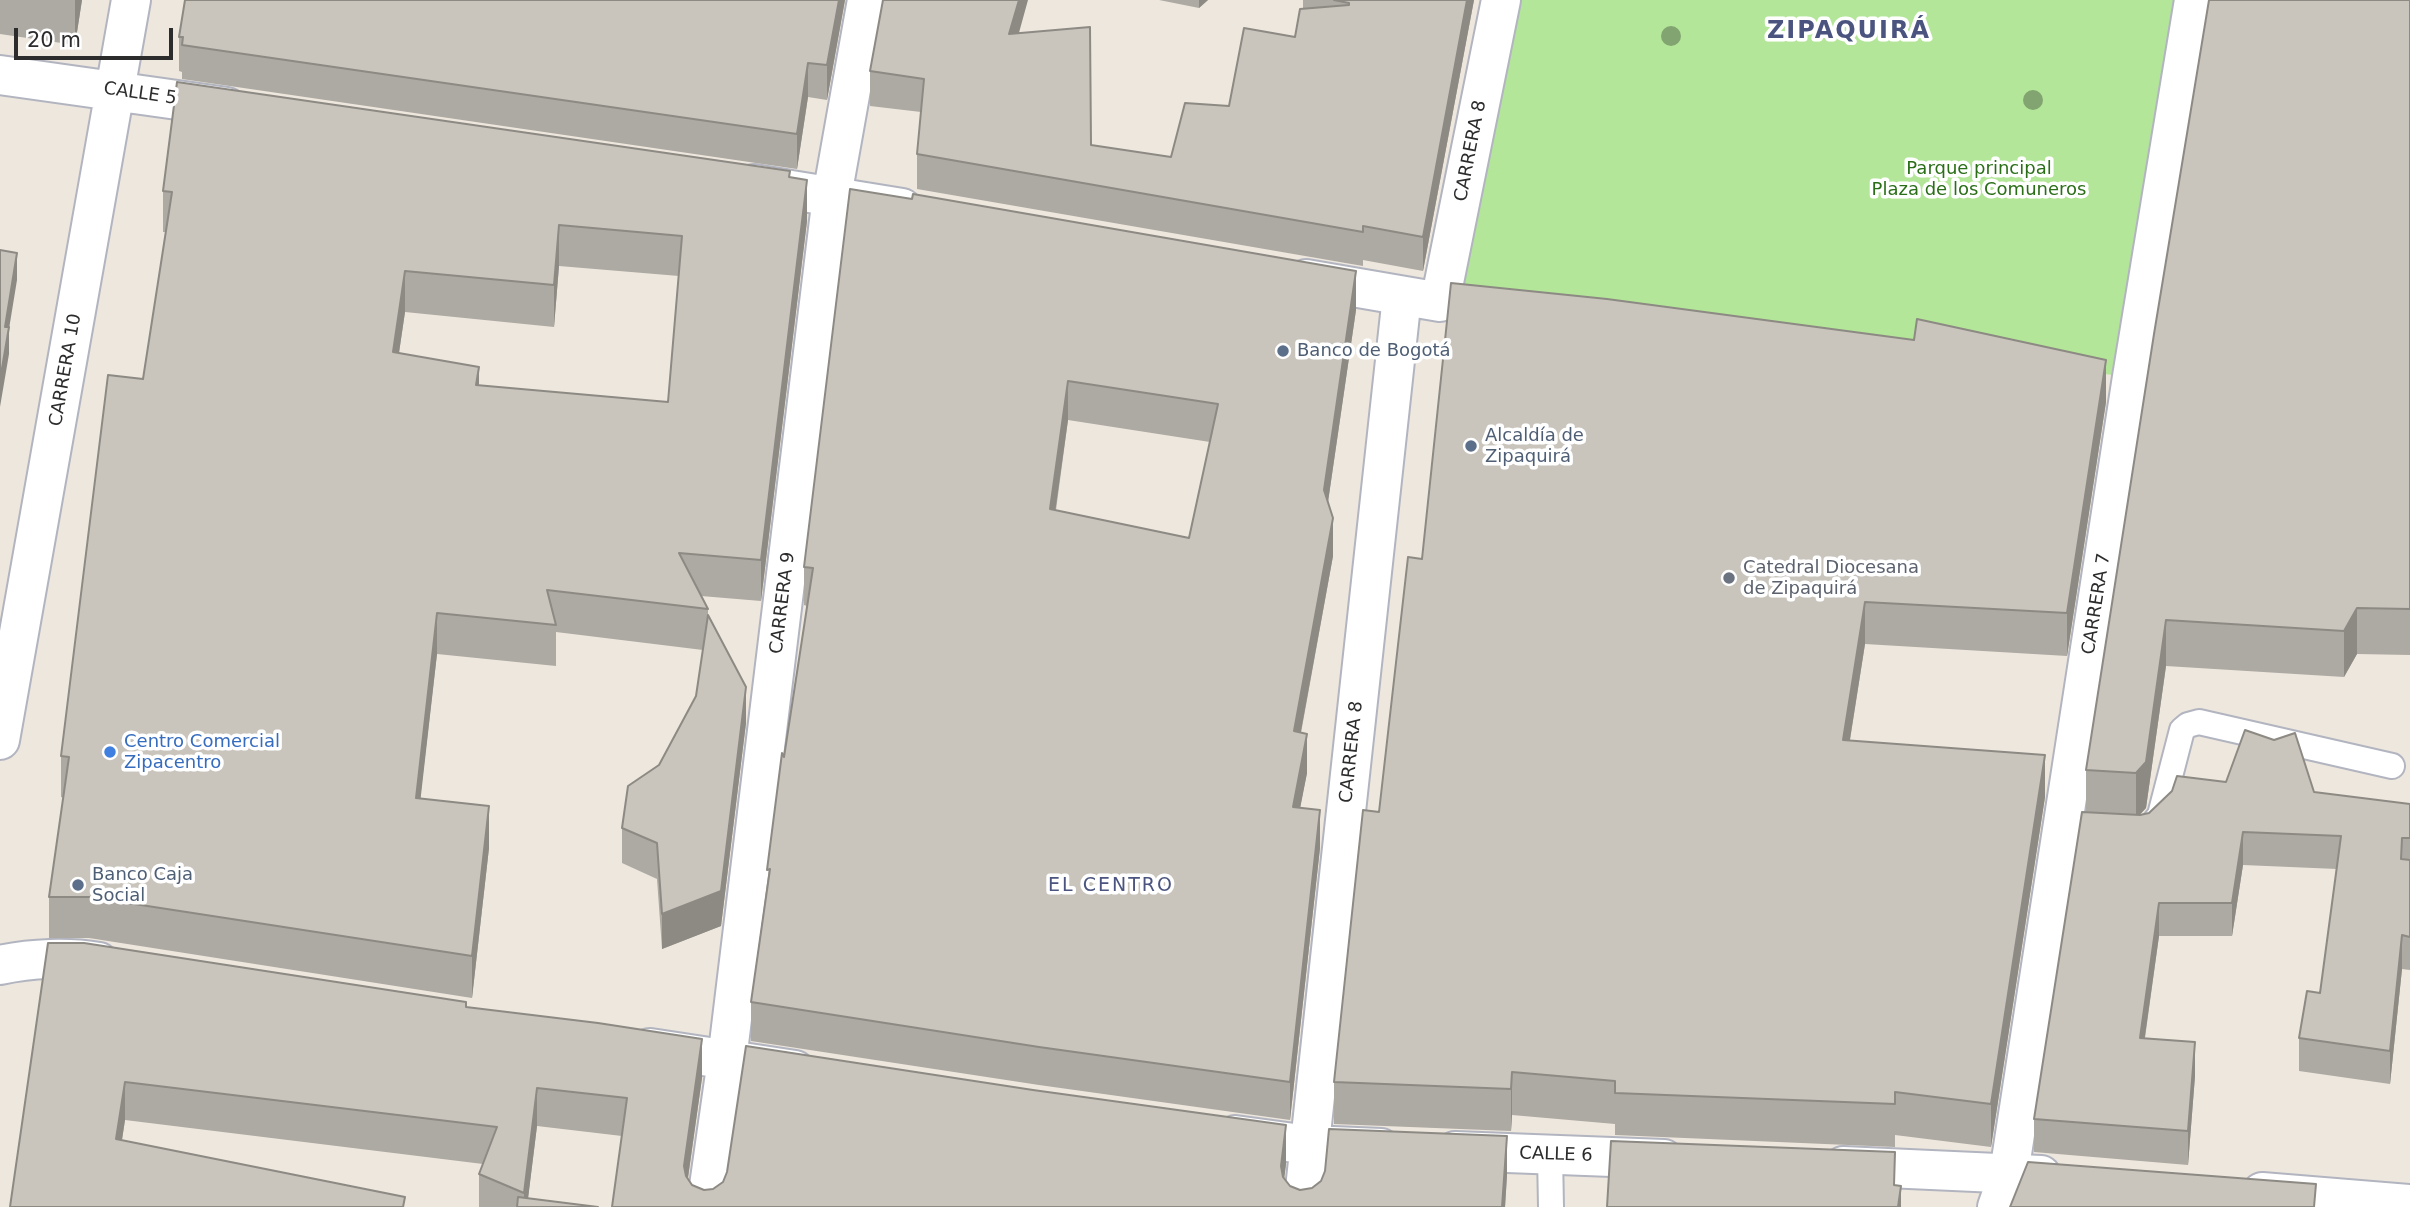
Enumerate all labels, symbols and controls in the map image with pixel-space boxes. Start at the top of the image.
scale bar [18,14,177,58]
district label: ZIPAQUIRÁ [1768,18,1930,46]
text: 20 m [27,28,81,52]
street label: CALLE 5 [102,78,178,110]
street label: CARRERA 8 [1451,99,1491,203]
park label: Parque principal Plaza de los Comuneros [1872,158,2086,200]
street label: CARRERA 10 [45,312,87,428]
place label: Banco de Bogotá [1297,340,1451,362]
marker: Banco de Bogotá [1275,343,1291,359]
place label: Alcaldía de Zipaquirá [1485,425,1584,467]
marker: Alcaldía de Zipaquirá [1463,438,1479,454]
street label: CARRERA 9 [766,551,800,655]
street label: CARRERA 7 [2078,552,2116,656]
place label: Catedral Diocesana de Zipaquirá [1743,557,1919,600]
marker: Catedral Diocesana de Zipaquirá [1721,570,1737,586]
street label: CARRERA 8 [1336,700,1368,804]
place label: Centro Comercial Zipacentro [124,731,280,774]
marker: Centro Comercial Zipacentro [102,744,118,760]
place label: Banco Caja Social [92,864,193,906]
district label: EL CENTRO [1049,875,1173,897]
marker: Banco Caja Social [70,877,86,893]
street label: CALLE 6 [1519,1143,1593,1167]

